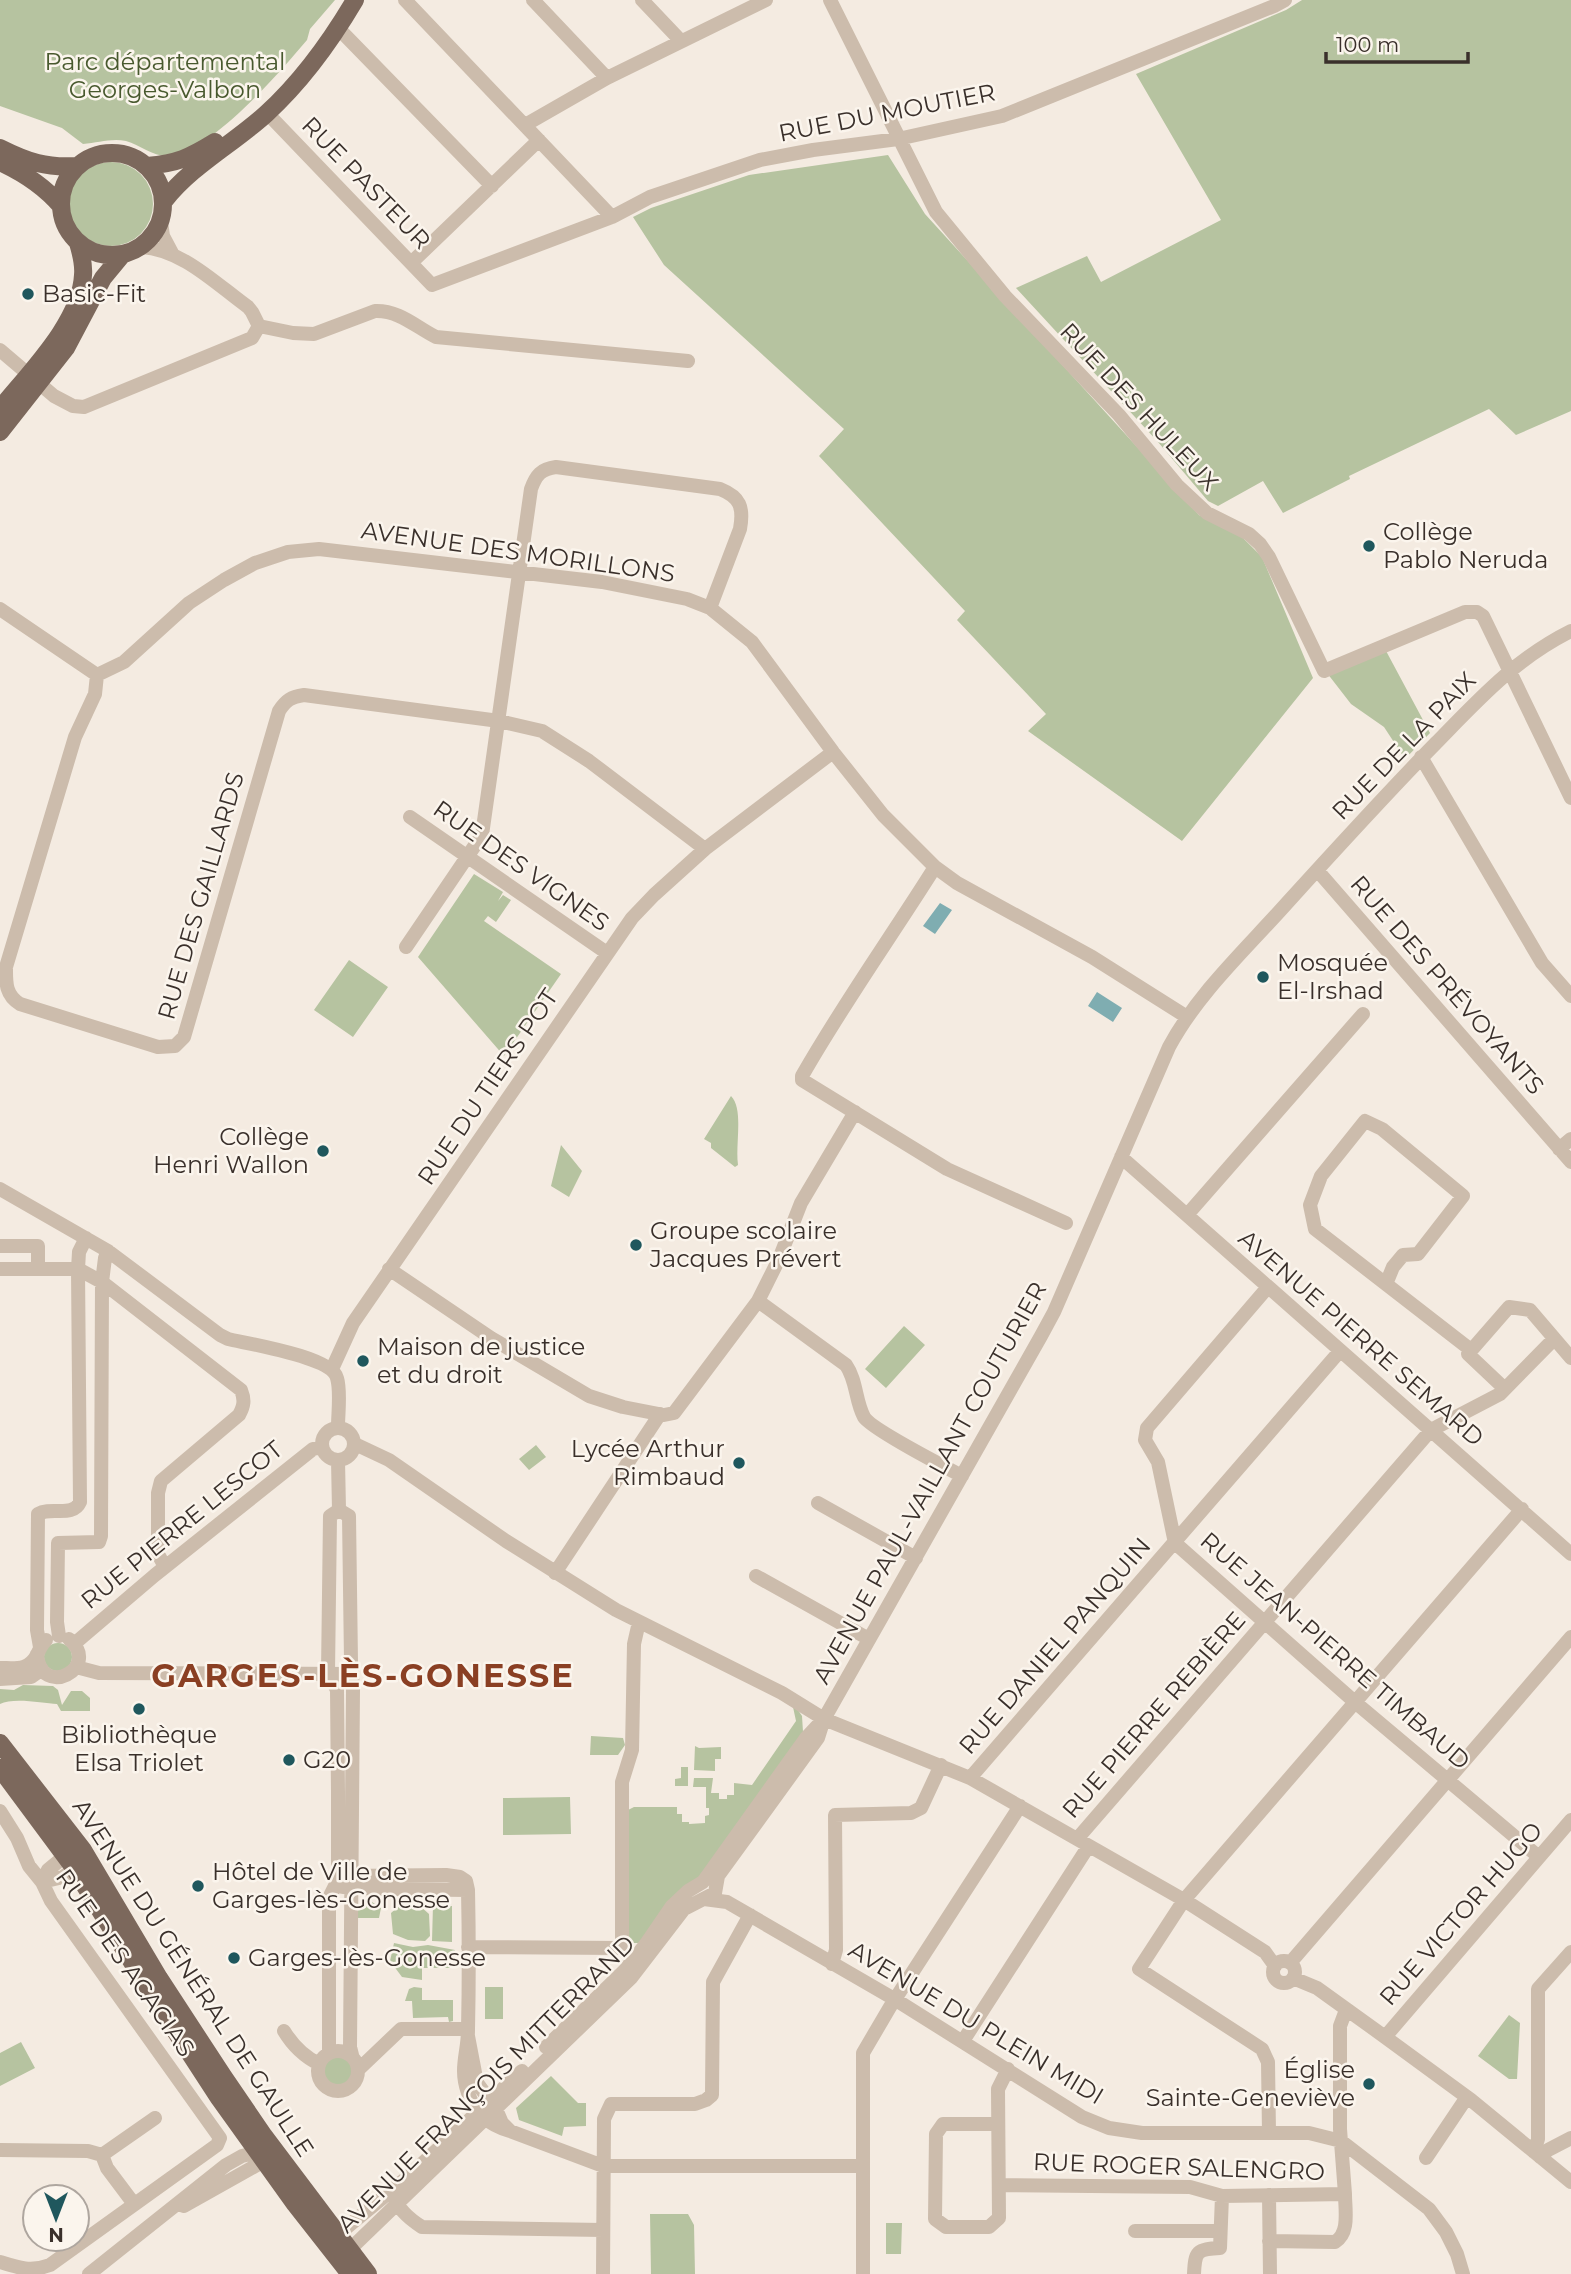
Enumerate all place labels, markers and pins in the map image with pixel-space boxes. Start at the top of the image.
place label: Basic-Fit [42,279,146,308]
marker: Basic-Fit [20,286,36,302]
place label: Collège Pablo Neruda [1383,517,1548,574]
marker: Collège Pablo Neruda [1361,538,1377,554]
place label: Mosquée El-Irshad [1277,948,1388,1005]
marker: Mosquée El-Irshad [1255,969,1271,985]
place label: Collège Henri Wallon [153,1122,309,1179]
marker: Collège Henri Wallon [315,1143,331,1159]
place label: Groupe scolaire Jacques Prévert [649,1216,842,1273]
marker: Groupe scolaire Jacques Prévert [628,1237,644,1253]
place label: Maison de justice et du droit [377,1332,585,1389]
marker: Maison de justice et du droit [355,1353,371,1369]
place label: Lycée Arthur Rimbaud [571,1434,725,1491]
marker: Lycée Arthur Rimbaud [731,1455,747,1471]
marker: Bibliothèque Elsa Triolet [131,1701,147,1717]
place label: Bibliothèque Elsa Triolet [61,1720,217,1777]
place label: G20 [303,1745,351,1774]
marker: G20 [281,1752,297,1768]
place label: Hôtel de Ville de Garges-lès-Gonesse [212,1857,450,1914]
marker: Hôtel de Ville de Garges-lès-Gonesse [190,1878,206,1894]
place label: Garges-lès-Gonesse [248,1943,486,1972]
marker: Garges-lès-Gonesse [226,1950,242,1966]
place label: Église Sainte-Geneviève [1146,2055,1355,2112]
marker: Église Sainte-Geneviève [1361,2076,1377,2092]

